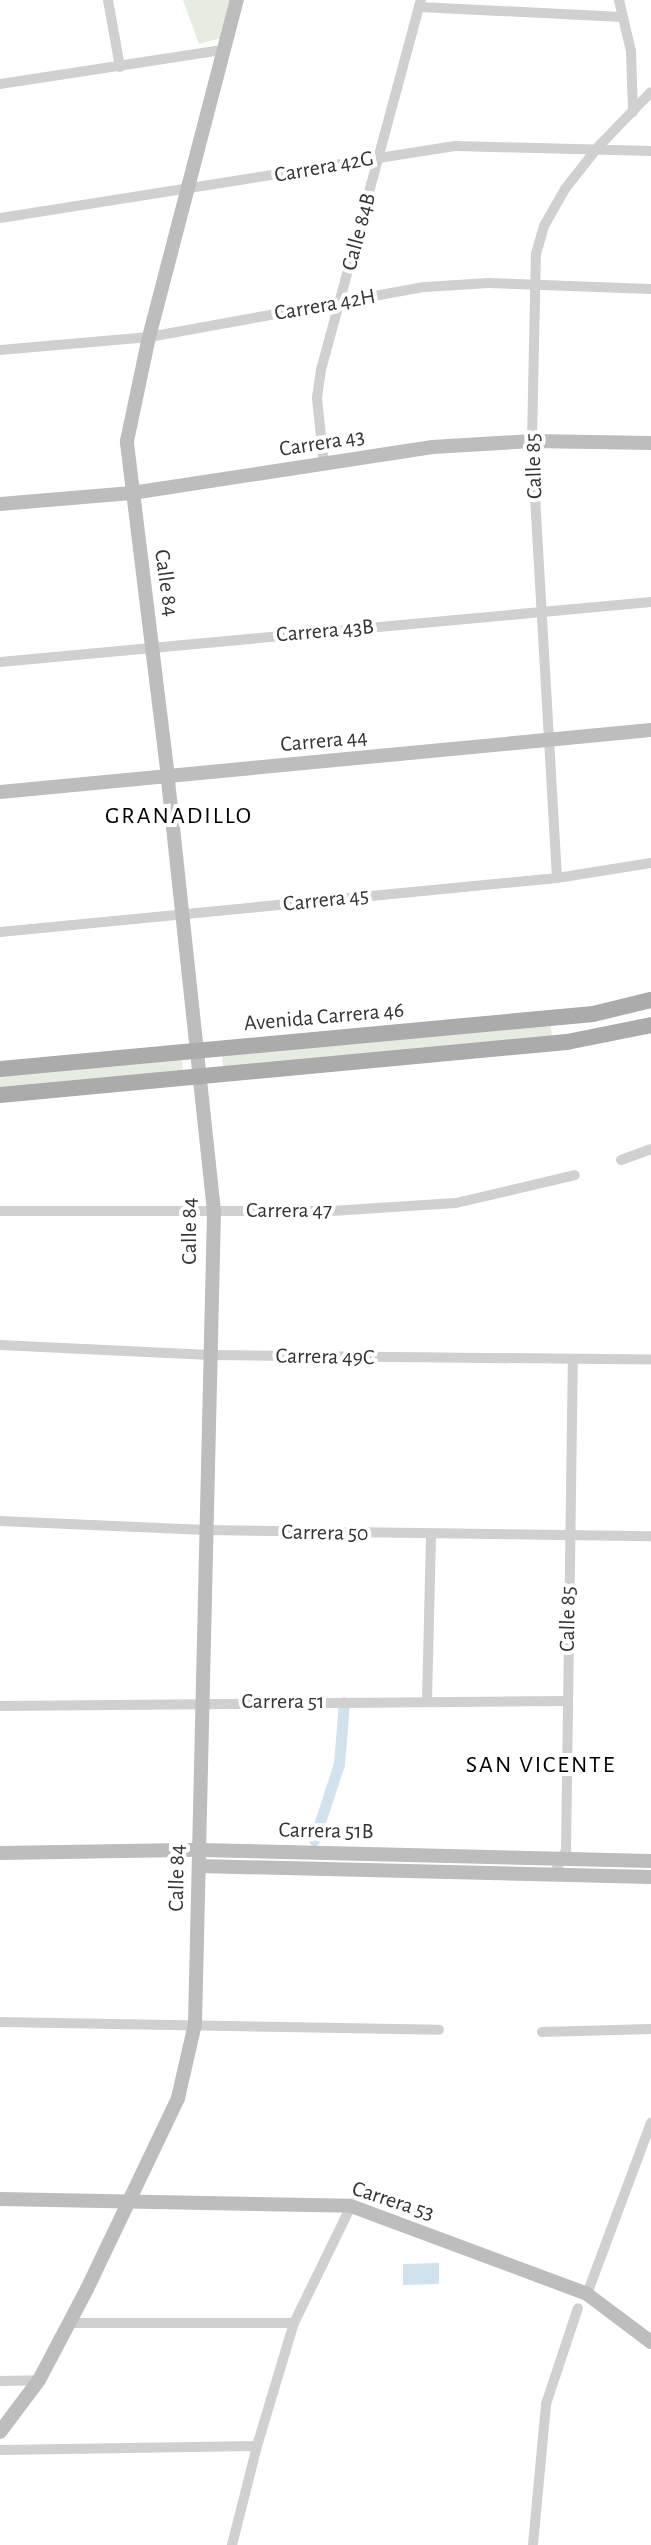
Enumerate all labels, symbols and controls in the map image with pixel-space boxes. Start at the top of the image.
street label: Carrera 42G [272,145,376,189]
street label: Calle 84B [336,190,382,274]
street label: Carrera 42H [272,283,378,327]
street label: Carrera 43 [277,423,367,463]
street label: Calle 85 [520,433,548,499]
street label: Calle 84 [148,548,184,618]
street label: Carrera 43B [275,614,375,648]
street label: Carrera 44 [279,724,369,758]
district label: GRANADILLO [105,803,253,831]
street label: Carrera 45 [282,882,370,918]
street label: Avenida Carrera 46 [243,997,405,1037]
street label: Calle 84 [177,1197,203,1265]
street label: Carrera 47 [246,1198,332,1224]
street label: Carrera 49C [275,1343,375,1371]
street label: Carrera 50 [281,1519,369,1547]
street label: Calle 85 [554,1586,582,1652]
street label: Carrera 51 [241,1689,325,1715]
district label: SAN VICENTE [466,1752,616,1780]
street label: Carrera 51B [278,1817,374,1845]
street label: Calle 84 [163,1844,191,1912]
street label: Carrera 53 [349,2175,437,2227]

